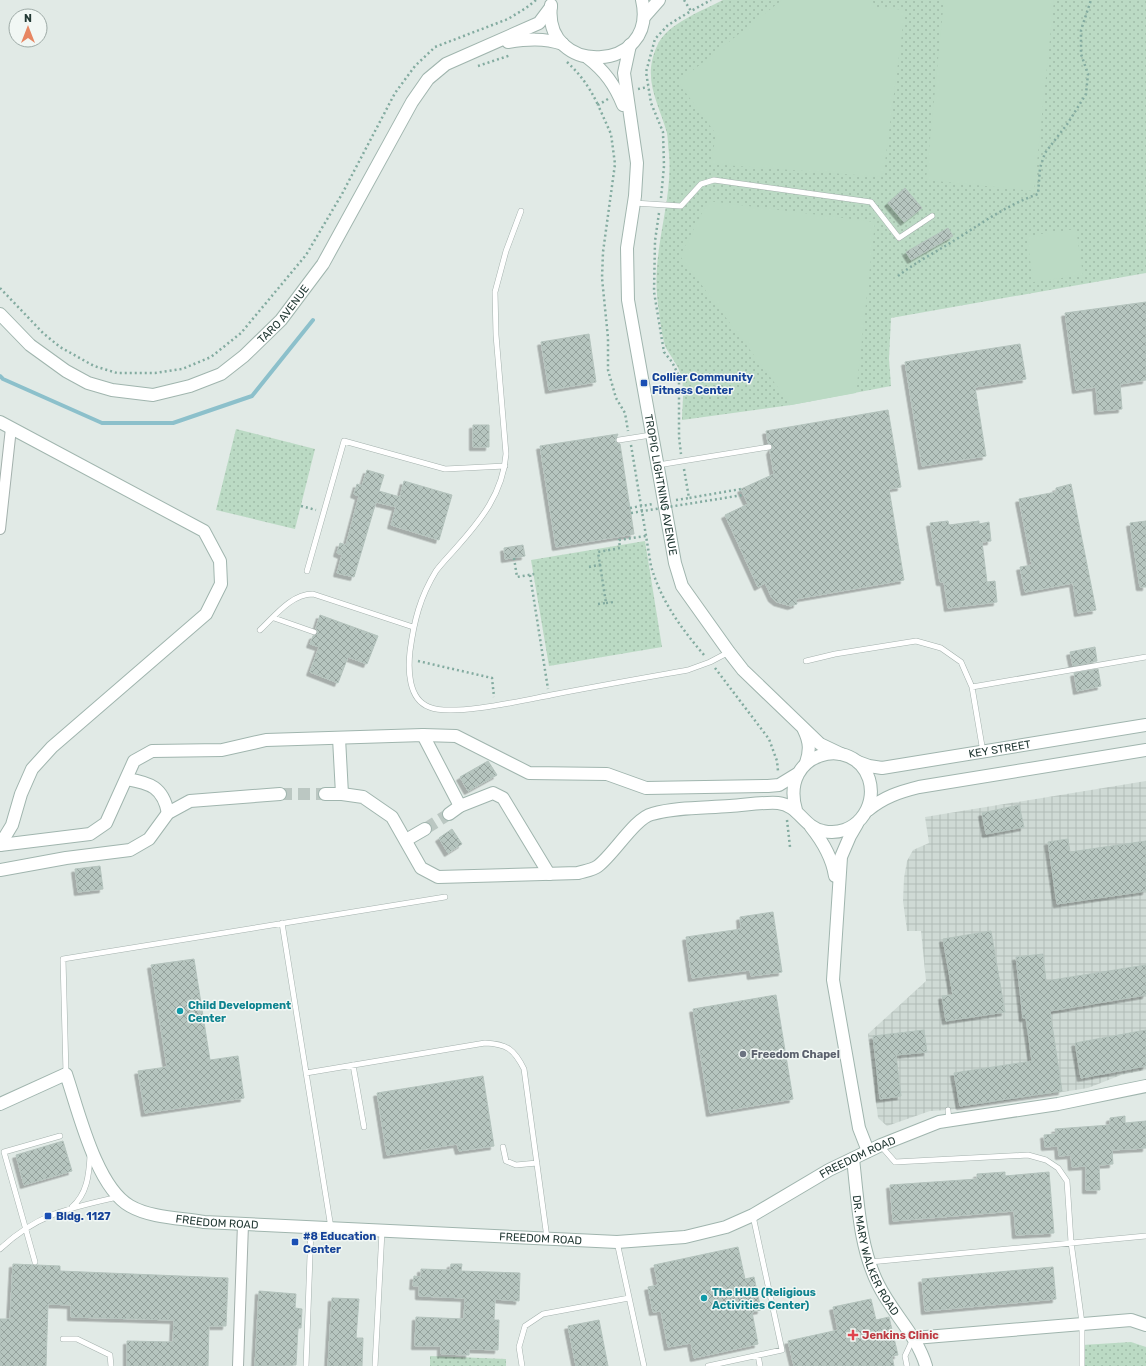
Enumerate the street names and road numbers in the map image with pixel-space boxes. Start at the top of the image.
street label: TARO AVENUE [255,282,312,346]
street label: TROPIC LIGHTNING AVENUE [642,413,680,557]
street label: KEY STREET [968,737,1032,760]
street label: FREEDOM ROAD [817,1133,897,1181]
street label: DR. MARY WALKER ROAD [850,1194,902,1318]
street label: FREEDOM ROAD [175,1212,259,1231]
street label: FREEDOM ROAD [499,1230,582,1247]

